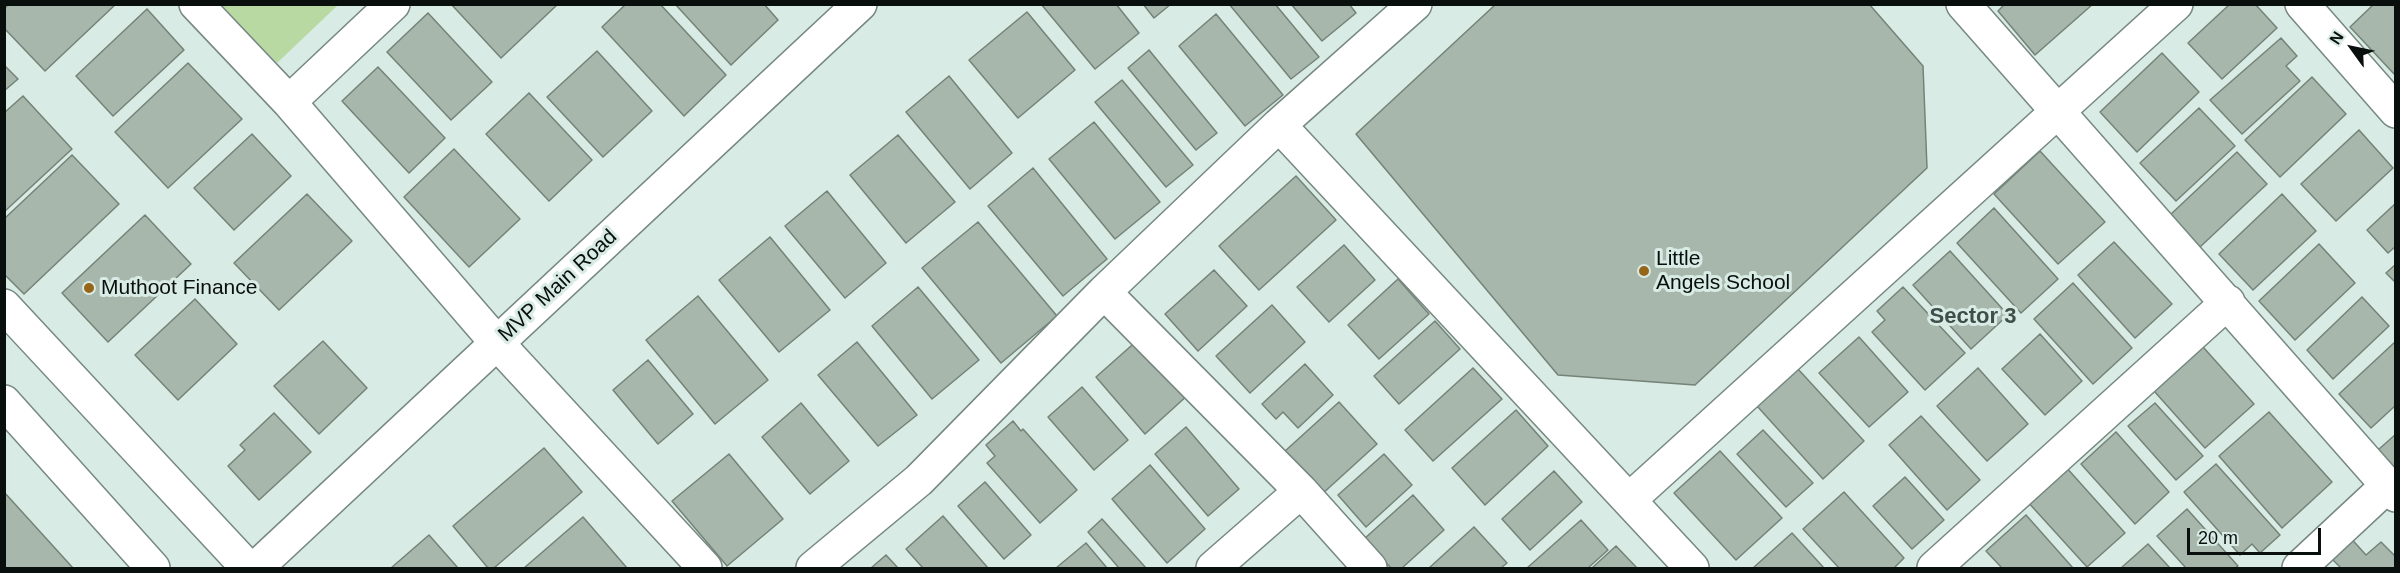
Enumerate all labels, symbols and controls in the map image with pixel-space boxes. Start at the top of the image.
north arrow [2322,18,2382,78]
text: N [2326,28,2347,47]
street label: MVP Main Road [493,225,623,347]
place label: Little Angels School [1656,246,1790,296]
marker: Little Angels School [1637,264,1651,278]
place label: Muthoot Finance [101,275,257,301]
marker: Muthoot Finance [82,281,96,295]
district label: Sector 3 [1930,304,2016,330]
scale bar [2190,516,2324,554]
text: 20 m [2198,528,2238,548]

